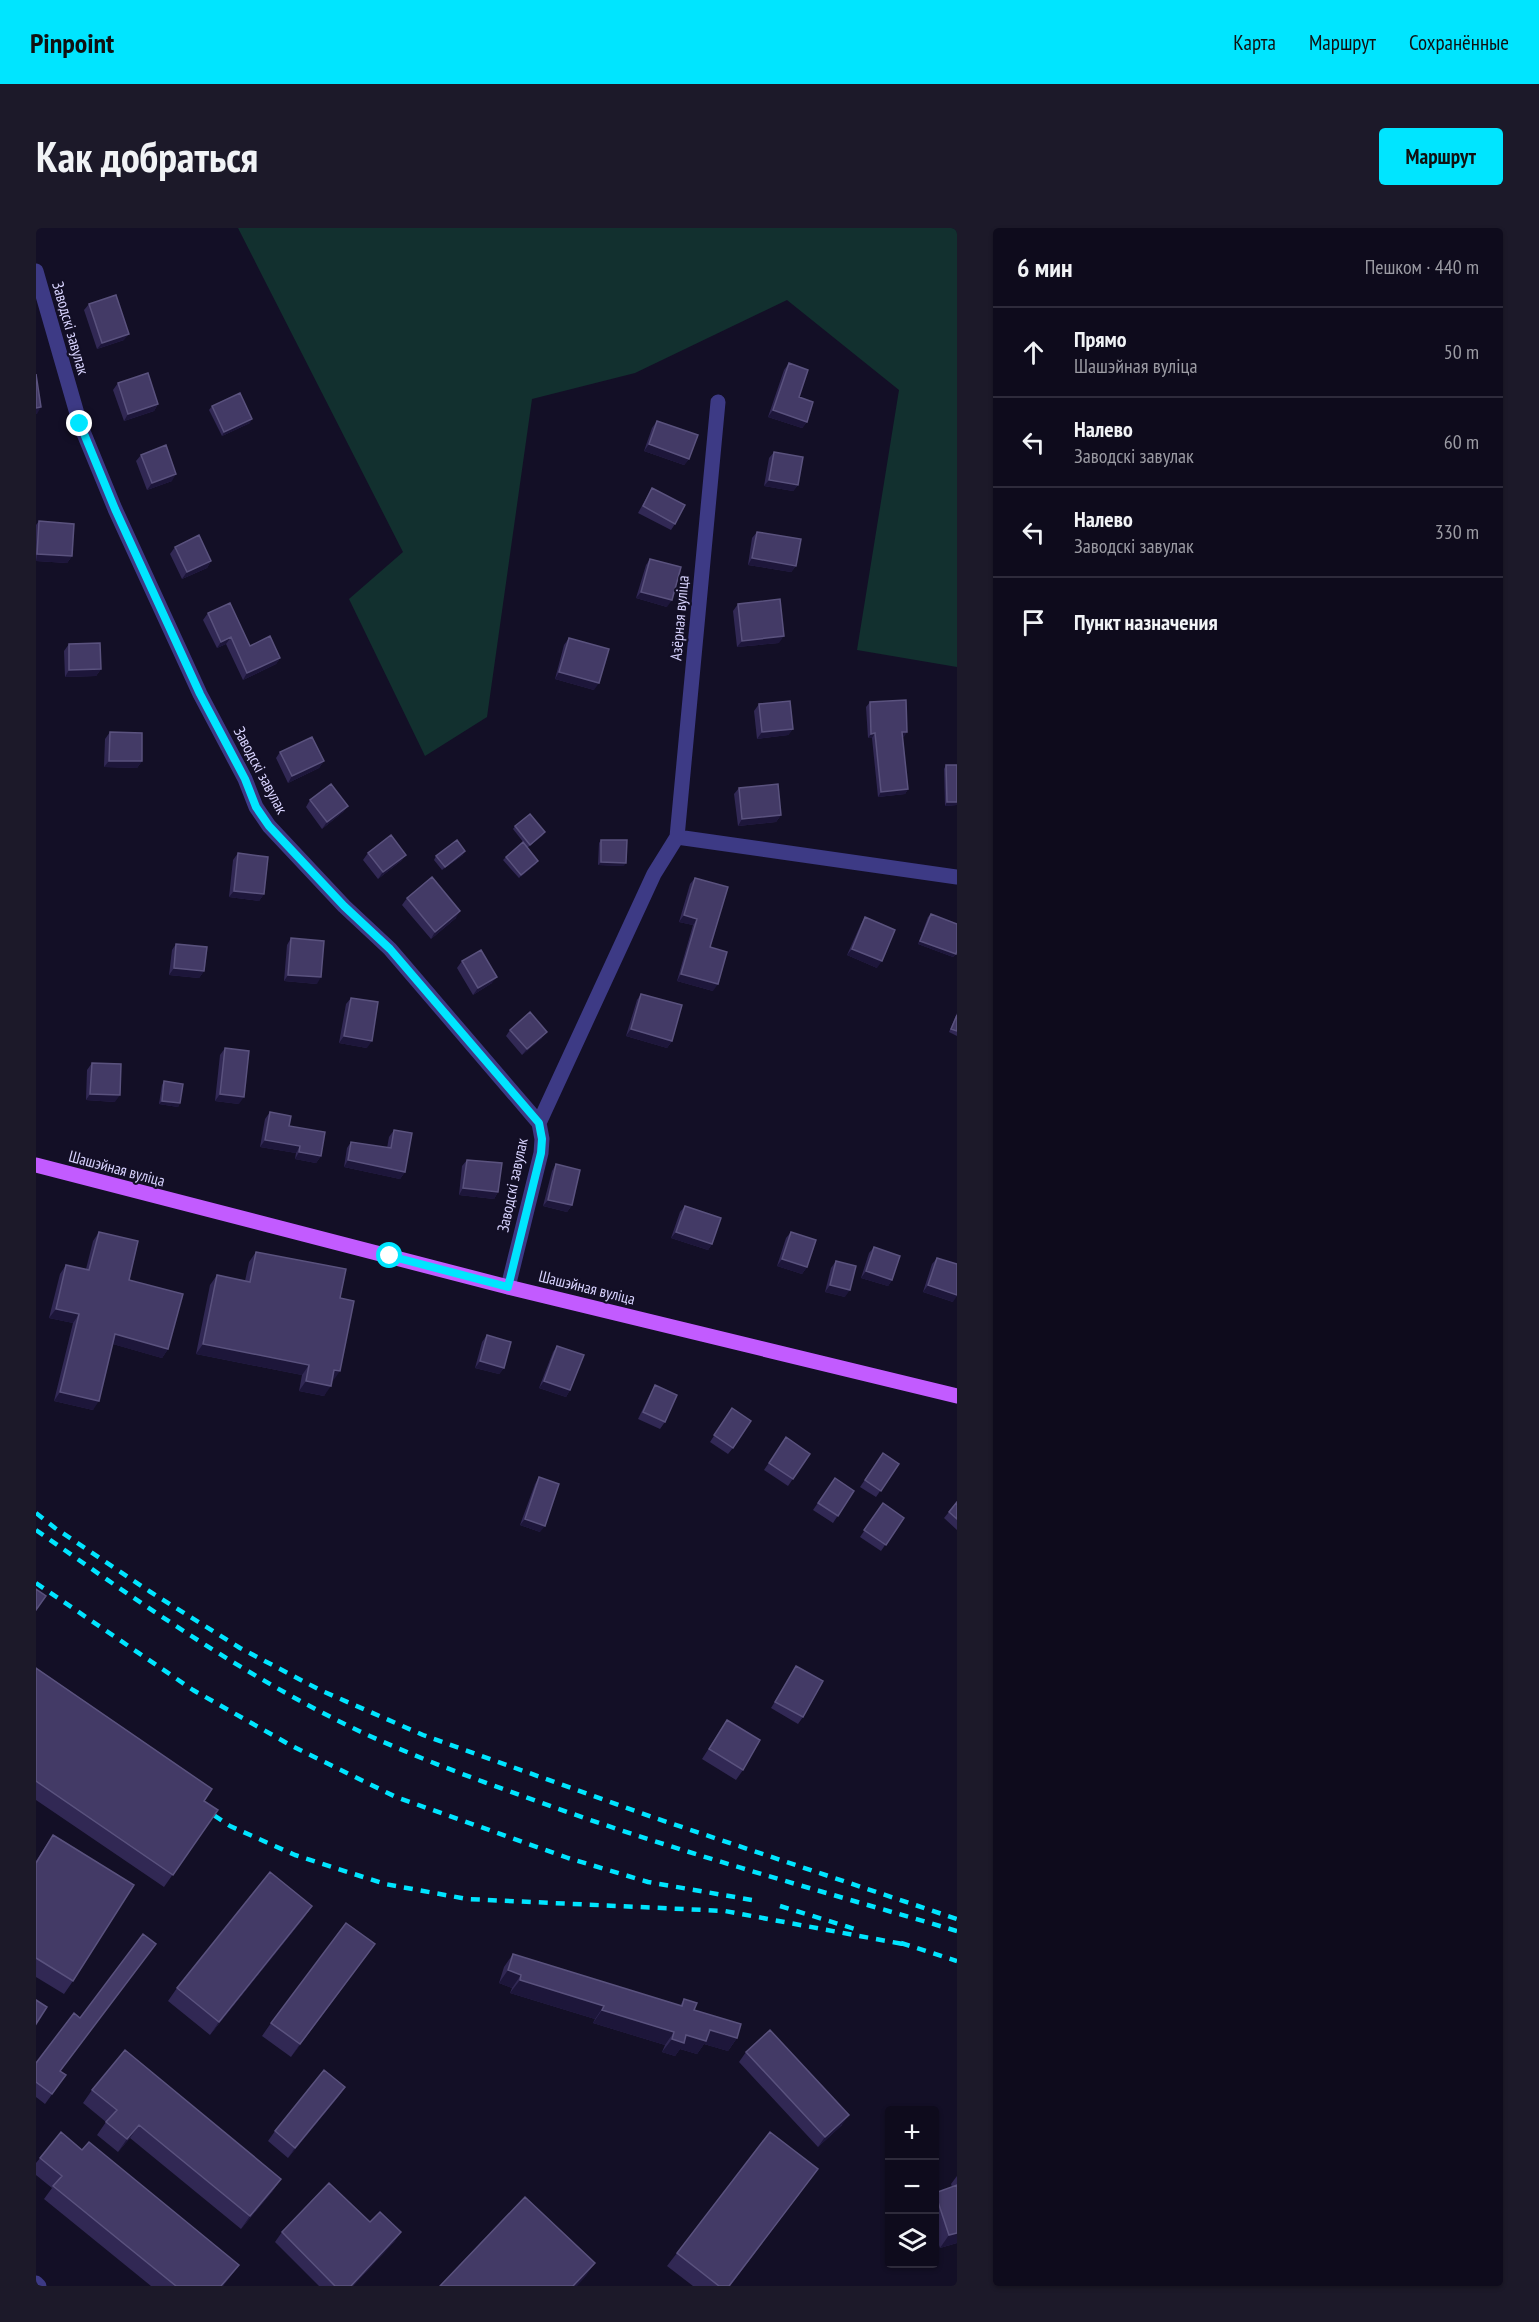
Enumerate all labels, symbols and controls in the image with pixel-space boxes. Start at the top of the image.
text: Pinpoint [30,24,114,61]
text: Карта [1233,29,1276,56]
text: Маршрут [1309,29,1376,56]
text: Сохранённые [1409,29,1509,56]
button: Маршрут [1379,128,1503,185]
text: Как добраться [36,129,258,184]
text: 6 мин [1017,251,1072,284]
text: Пешком · 440 m [1365,254,1479,280]
street label: Заводскі завулак [48,279,94,378]
text: Прямо [1074,325,1127,353]
icon: ahead [1017,336,1050,369]
text: 50 m [1444,339,1479,365]
text: Шашэйная вуліца [1074,353,1197,379]
route end [66,410,92,436]
text: Налево [1074,415,1133,443]
icon: left [1017,426,1050,459]
text: 60 m [1444,429,1479,455]
text: Заводскі завулак [1074,443,1194,469]
text: Налево [1074,505,1133,533]
icon: left [1017,516,1050,549]
text: 330 m [1435,519,1479,545]
text: Заводскі завулак [1074,533,1194,559]
street label: Азёрная вуліца [665,575,693,661]
icon: arrive [1017,606,1050,639]
text: Пункт назначения [1074,608,1218,636]
street label: Заводскі завулак [230,723,293,818]
street label: Заводскі завулак [492,1135,532,1234]
street label: Шашэйная вуліца [67,1146,167,1190]
route start [376,1242,402,1268]
street label: Шашэйная вуліца [537,1265,637,1309]
map controls [885,2106,939,2268]
button: + [885,2106,939,2160]
button: − [885,2160,939,2214]
button: layers [885,2214,939,2268]

